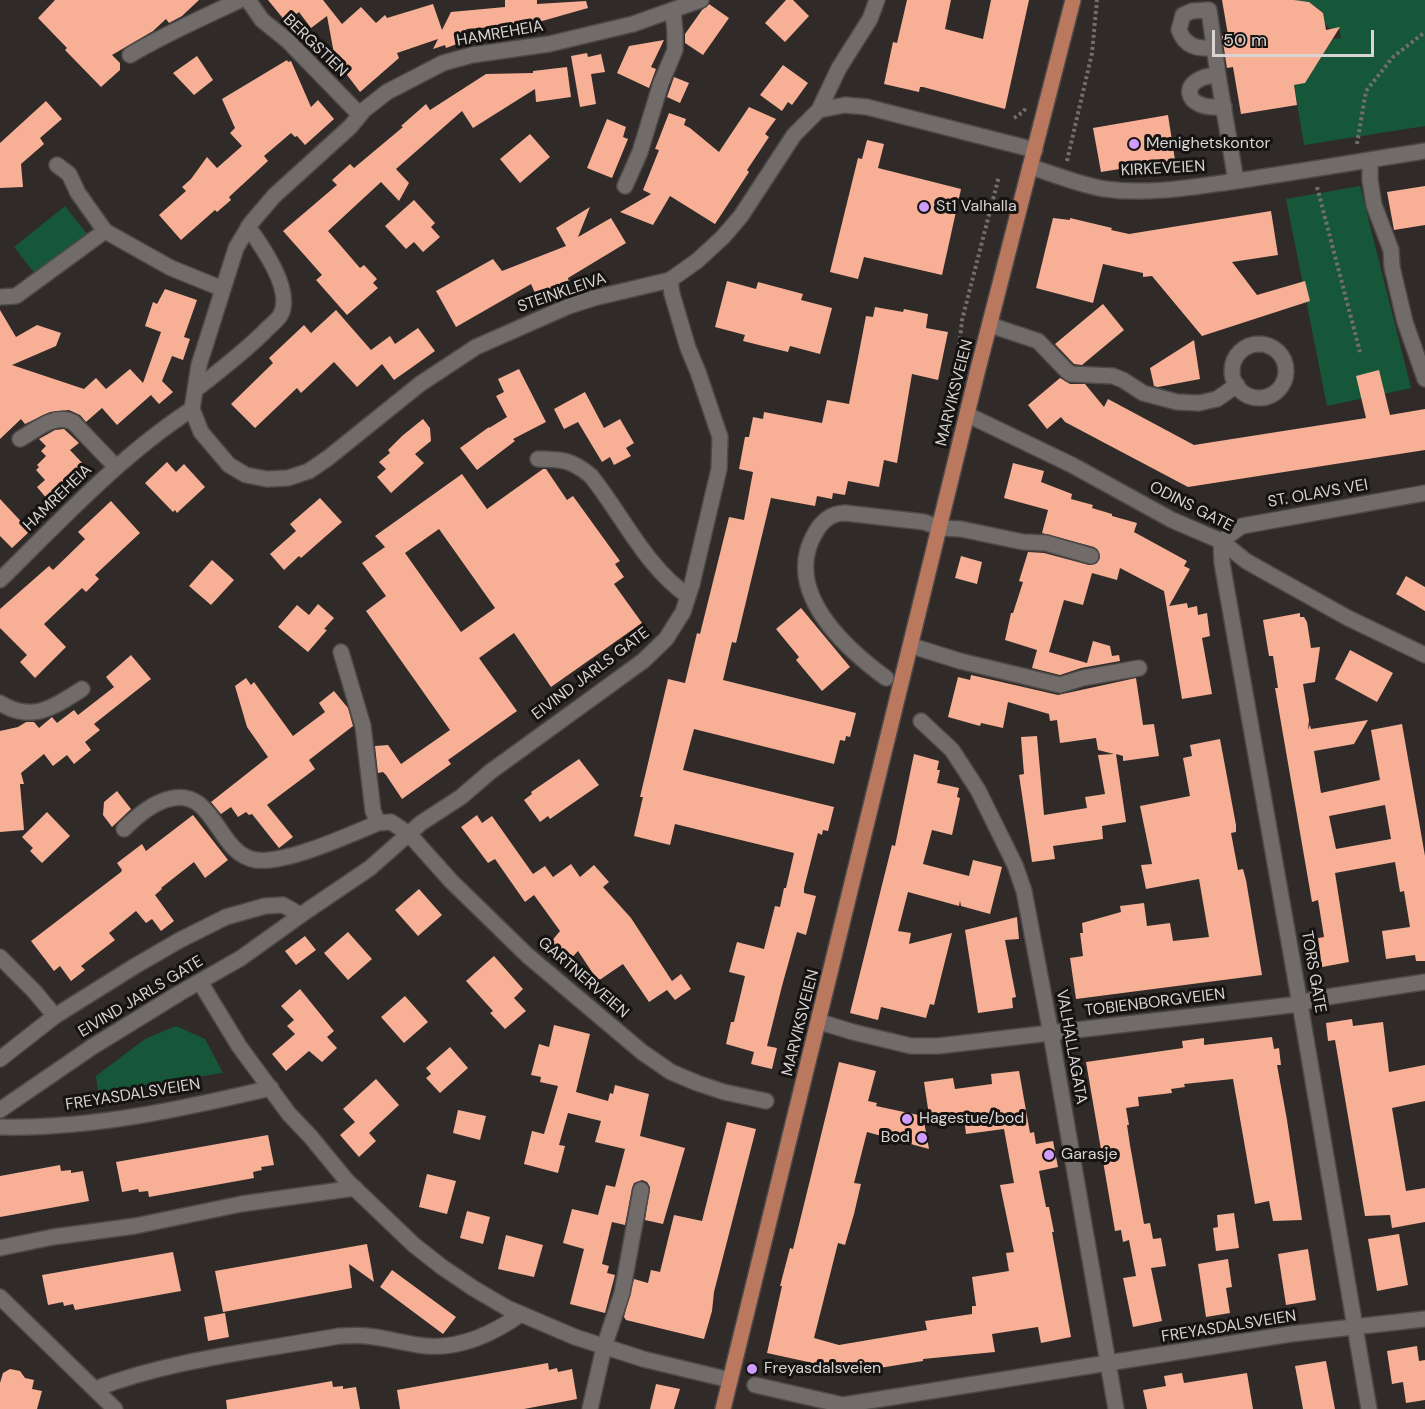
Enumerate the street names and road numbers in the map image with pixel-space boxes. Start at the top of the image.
street label: BERGSTIEN [279,11,351,81]
street label: HAMREHEIA [455,17,545,51]
street label: KIRKEVEIEN [1120,157,1206,181]
street label: STEINKLEIVA [515,269,609,317]
street label: MARVIKSVEIEN [932,338,978,448]
street label: HAMREHEIA [20,461,96,535]
street label: ST. OLAVS VEI [1266,476,1370,512]
street label: ODINS GATE [1146,478,1236,536]
street label: EIVIND JARLS GATE [528,624,654,724]
street label: TORS GATE [1296,929,1330,1015]
street label: GARTNERVEIEN [534,933,632,1023]
street label: EIVIND JARLS GATE [75,952,207,1042]
street label: MARVIKSVEIEN [778,968,824,1078]
street label: TOBIENBORGVEIEN [1084,985,1226,1021]
street label: VALHALLAGATA [1051,988,1091,1106]
street label: FREYASDALSVEIEN [64,1075,202,1115]
street label: FREYASDALSVEIEN [1160,1307,1298,1347]

